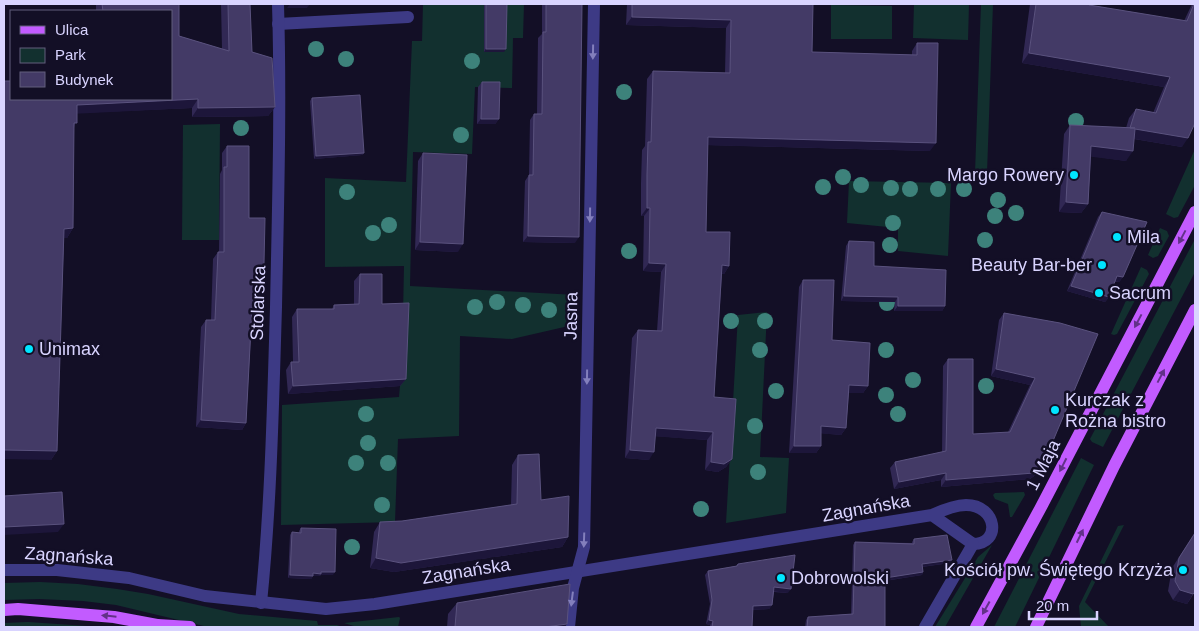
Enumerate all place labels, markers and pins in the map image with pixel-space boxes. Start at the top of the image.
place label: Margo Rowery [947,165,1064,185]
marker: Margo Rowery [1068,169,1080,181]
place label: Mila [1127,227,1161,247]
marker: Mila [1111,231,1123,243]
place label: Beauty Bar-ber [971,255,1092,275]
marker: Beauty Bar-ber [1096,259,1108,271]
place label: Sacrum [1109,283,1171,303]
marker: Sacrum [1093,287,1105,299]
place label: Unimax [39,339,100,359]
marker: Unimax [23,343,35,355]
place label: Kurczak z Rożna bistro [1065,390,1166,431]
marker: Kurczak z Rożna bistro [1049,404,1061,416]
place label: Kościół pw. Świętego Krzyża [944,559,1174,580]
marker: Kościół pw. Świętego Krzyża [1177,564,1189,576]
place label: Dobrowolski [791,568,889,588]
marker: Dobrowolski [775,572,787,584]

